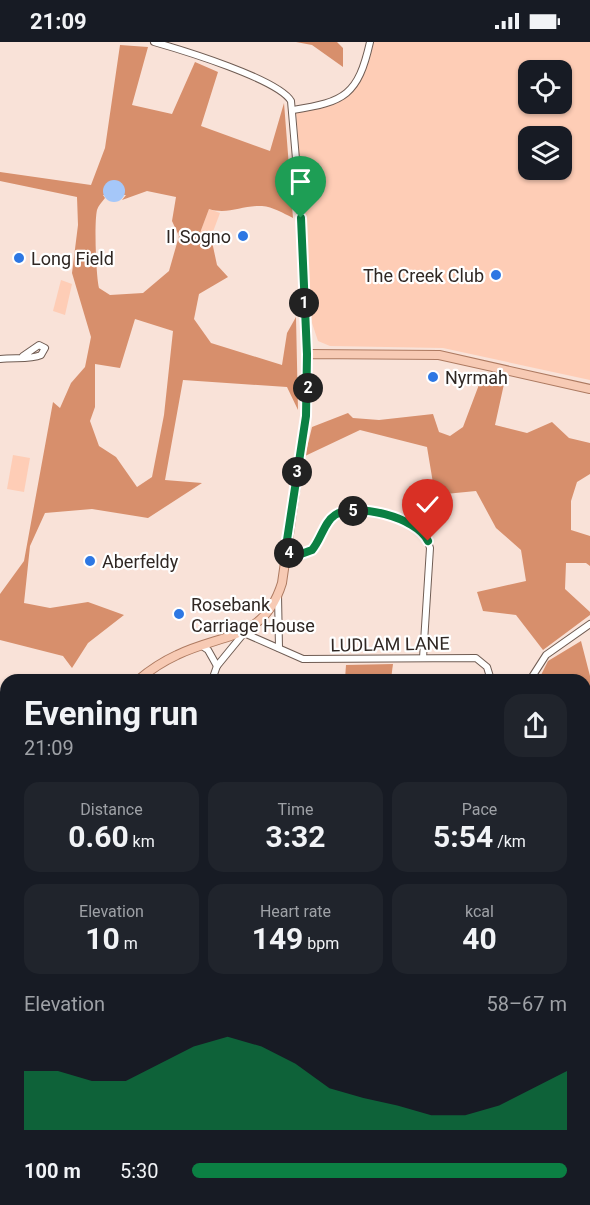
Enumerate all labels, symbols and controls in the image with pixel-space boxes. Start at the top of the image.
text: 21:09 [30,9,87,34]
map controls [518,60,572,180]
button: locate [518,60,572,114]
button: layers [518,126,572,180]
pin [275,156,326,218]
icon: arrive [284,165,317,198]
place label: Il Sogno [166,226,231,247]
marker: Il Sogno [236,229,250,243]
place label: Long Field [31,248,114,269]
marker: Long Field [12,251,26,265]
place label: The Creek Club [363,265,484,286]
marker: The Creek Club [489,268,503,282]
pin: 1 [289,288,319,318]
text: 1 [299,293,309,312]
place label: Nyrmah [445,367,508,388]
marker: Nyrmah [426,370,440,384]
pin: 2 [293,373,323,403]
text: 2 [303,378,313,397]
pin: 3 [282,457,312,487]
text: 3 [292,462,302,481]
pin [402,479,453,541]
icon: check [411,488,444,521]
pin: 5 [338,496,368,526]
text: 5 [348,501,358,520]
pin: 4 [274,538,304,568]
text: 4 [284,543,294,562]
place label: Aberfeldy [102,551,179,572]
marker: Aberfeldy [83,554,97,568]
place label: Rosebank Carriage House [191,594,315,636]
marker: Rosebank Carriage House [172,607,186,621]
street label: LUDLAM LANE [330,632,450,656]
text: Evening run [24,694,198,733]
button: share [504,694,567,757]
text: 21:09 [24,736,74,760]
text: Distance [80,800,143,819]
text: Time [278,800,313,819]
text: Pace [462,800,497,819]
text: 0.60 [68,819,129,854]
text: 3:32 [265,819,326,854]
text: 5:54 [433,819,493,854]
text: km [129,832,155,851]
text: /km [493,832,526,851]
text: Elevation [79,902,144,921]
text: Heart rate [260,902,331,921]
text: kcal [465,902,494,921]
text: 10 [85,921,120,956]
text: 149 [252,921,303,956]
text: 40 [462,921,497,956]
text: m [120,934,138,953]
text: bpm [303,934,339,953]
text: Elevation [24,992,105,1016]
text: 58–67 m [486,992,567,1016]
text: 100 m [24,1159,81,1183]
text: 5:30 [120,1159,159,1183]

